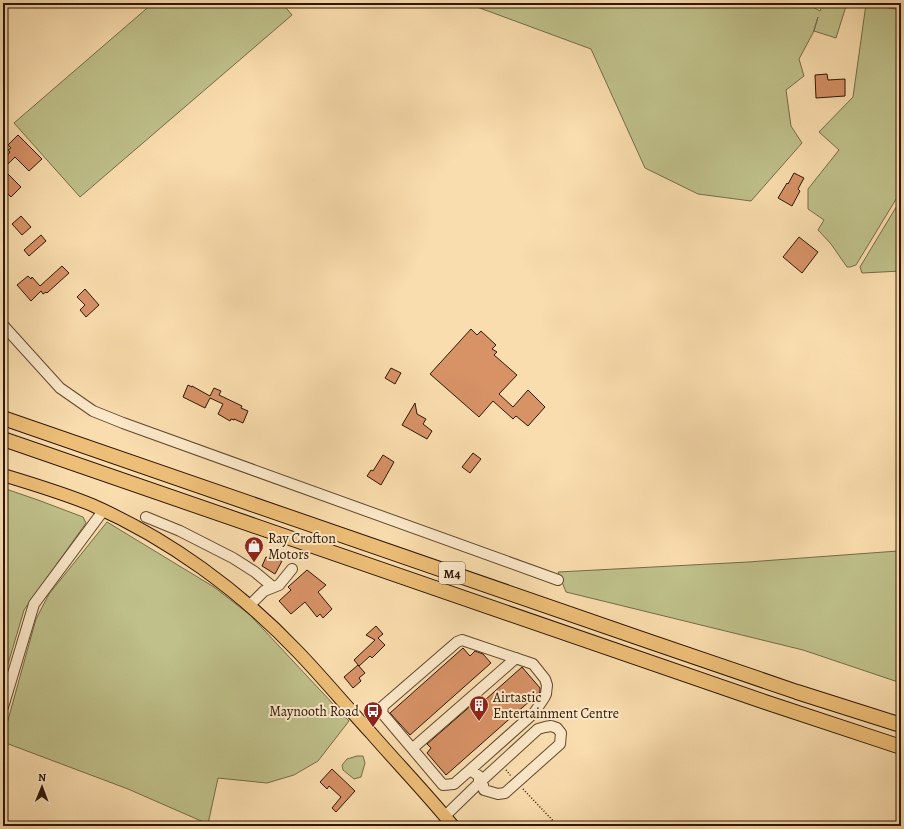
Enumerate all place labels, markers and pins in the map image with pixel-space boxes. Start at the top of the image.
place label: Ray Crofton Motors [268,529,336,564]
shop icon: Ray Crofton Motors [243,535,265,563]
place label: Airtastic Entertainment Centre [492,688,619,723]
building icon: Airtastic Entertainment Centre [468,694,490,722]
bus stop icon: Maynooth Road [362,700,384,728]
place label: Maynooth Road [269,702,359,721]

